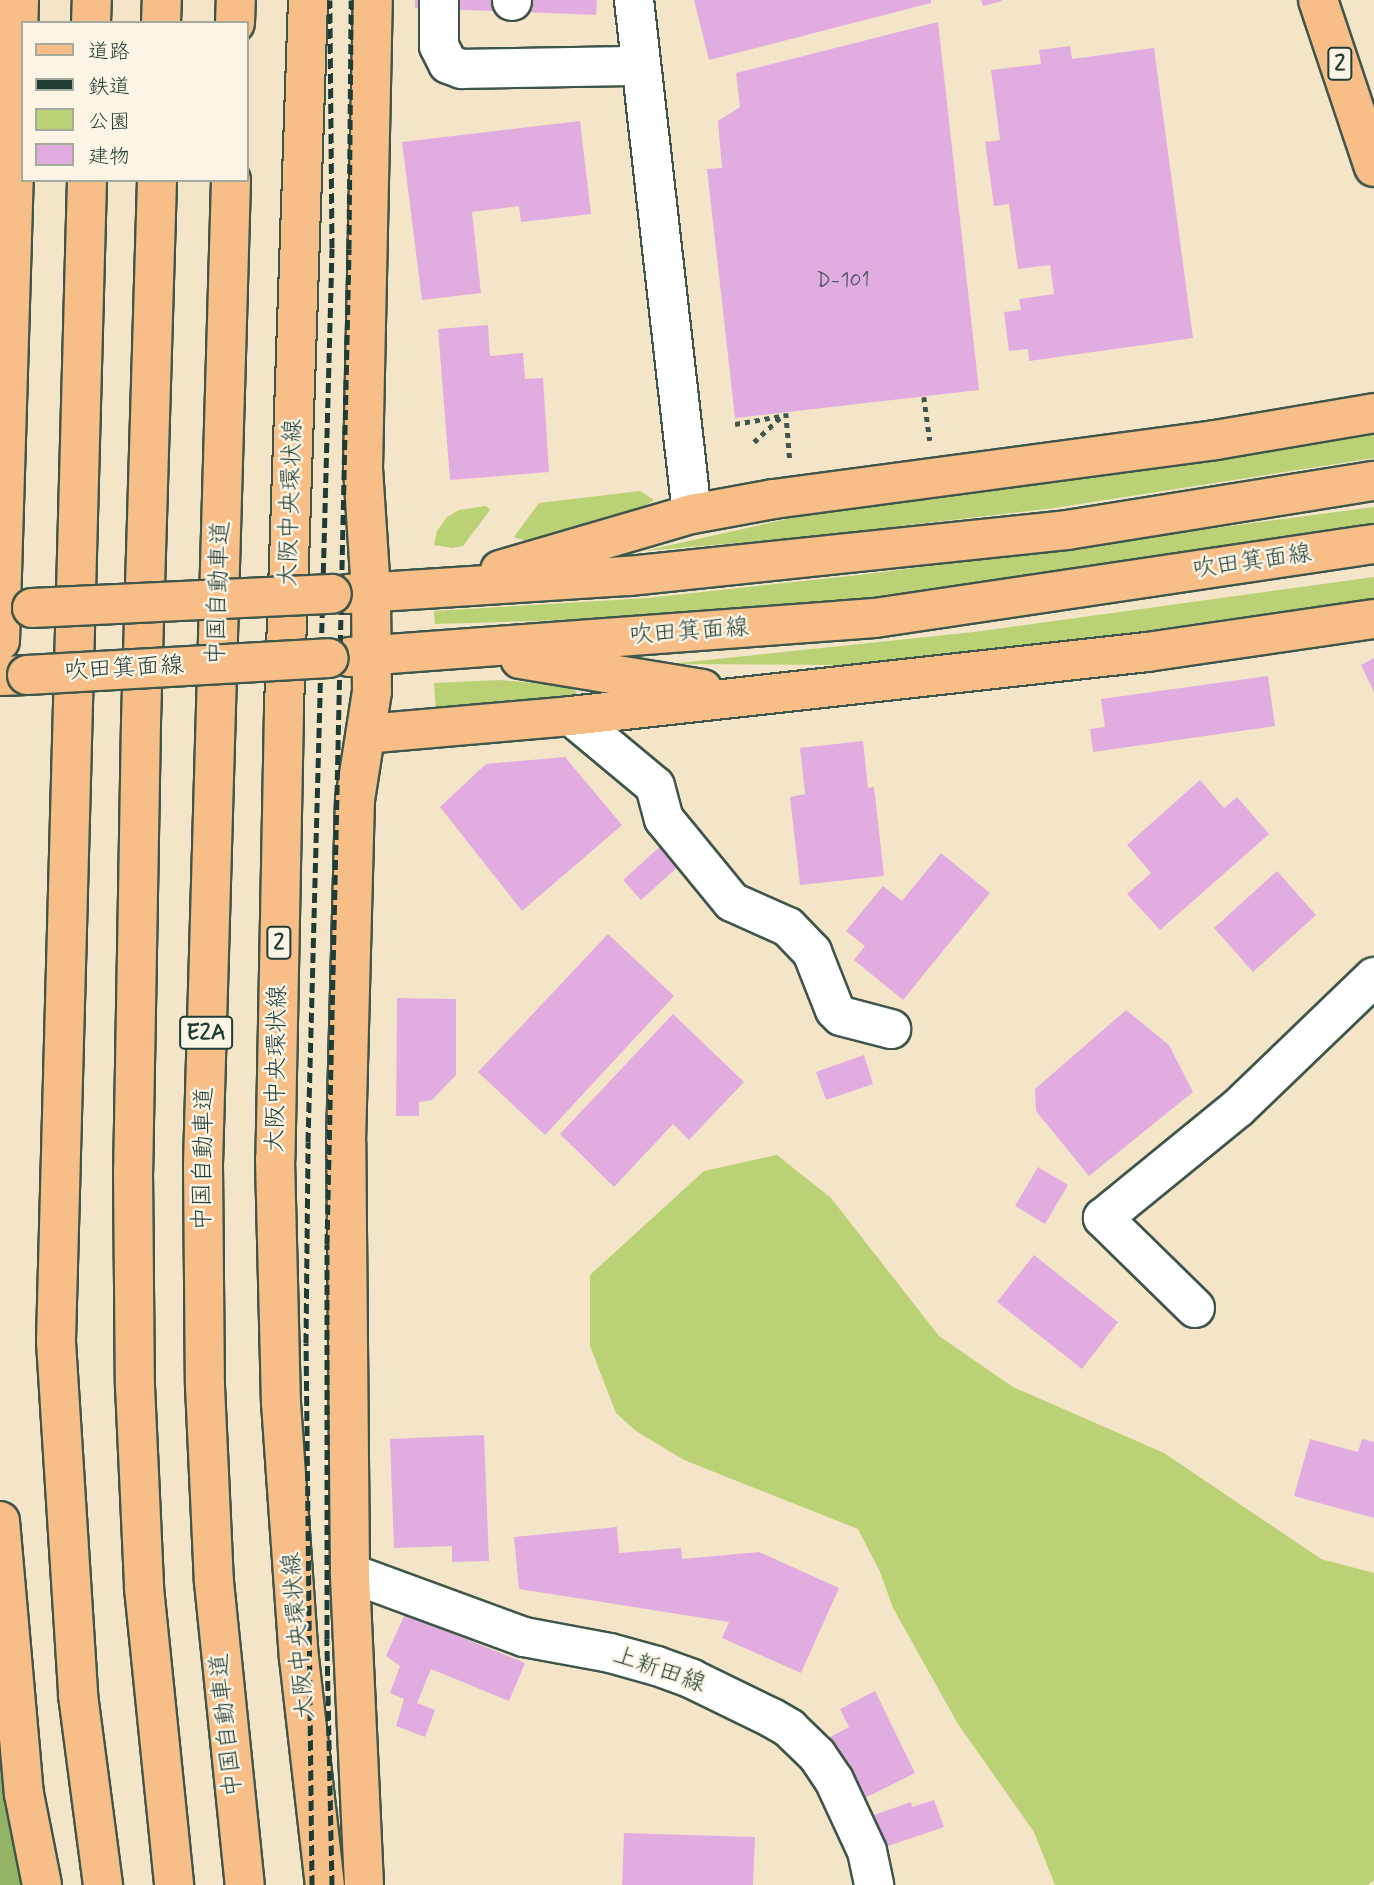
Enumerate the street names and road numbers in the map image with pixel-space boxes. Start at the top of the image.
road number: 2 [1326,44,1354,83]
street label: 大阪中央環状線 [274,419,308,587]
street label: 中国自動車道 [202,521,236,665]
street label: 吹田箕面線 [1191,539,1313,585]
street label: 吹田箕面線 [628,613,750,651]
street label: 吹田箕面線 [63,651,185,687]
road number: 2 [265,924,293,962]
street label: 大阪中央環状線 [261,985,293,1153]
road number: E2A [178,1014,234,1052]
street label: 中国自動車道 [188,1087,220,1231]
street label: 大阪中央環状線 [277,1551,321,1721]
street label: 上新田線 [609,1641,709,1699]
street label: 中国自動車道 [205,1652,249,1798]

